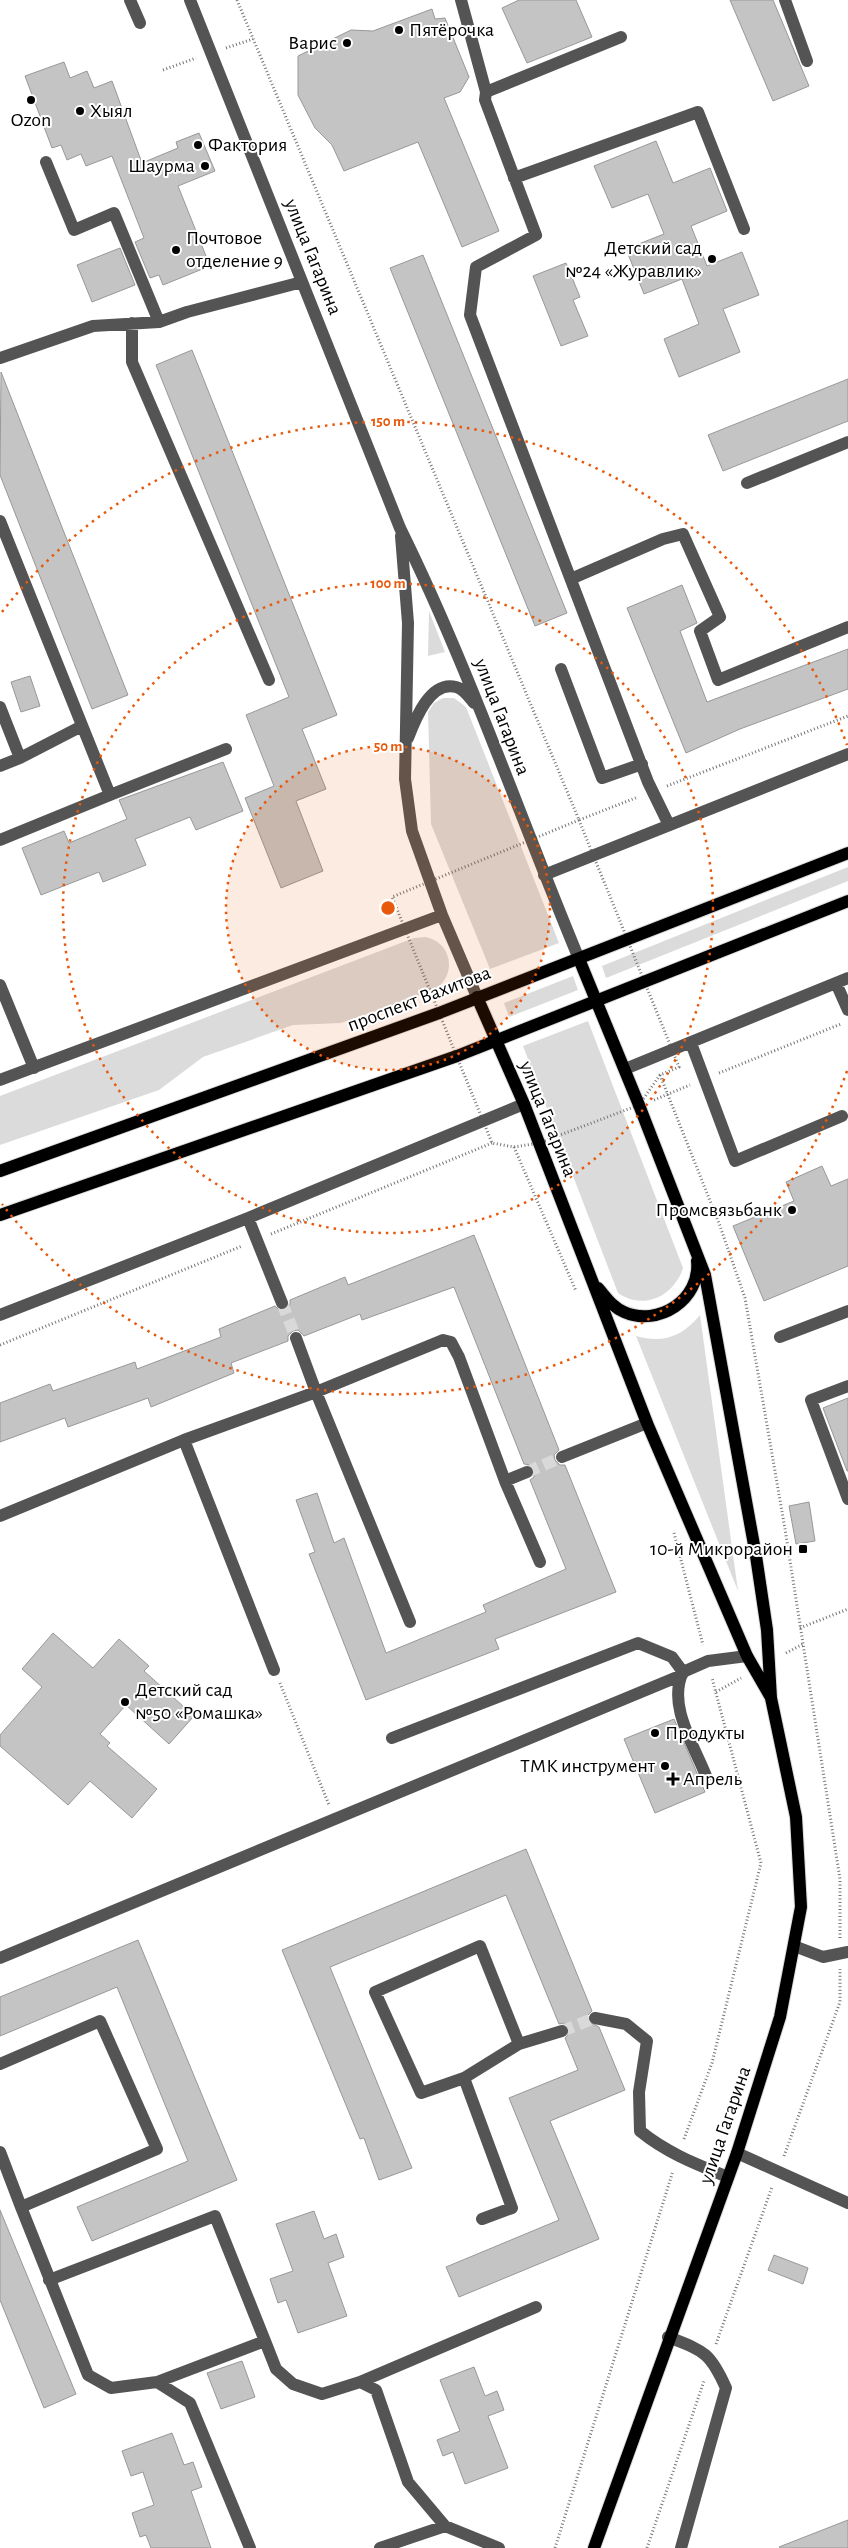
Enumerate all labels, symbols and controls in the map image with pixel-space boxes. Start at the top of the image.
place label: Пятёрочка [409,20,494,40]
marker: Пятёрочка [393,24,405,36]
place label: Варис [288,33,337,53]
marker: Варис [341,37,353,49]
marker: Ozon [25,94,37,106]
place label: Хыял [90,101,132,121]
marker: Хыял [74,105,86,117]
place label: Ozon [11,110,51,130]
place label: Фактория [208,135,287,155]
marker: Фактория [192,139,204,151]
place label: Шаурма [128,156,195,176]
marker: Шаурма [199,160,211,172]
street label: улица Гагарина [280,195,345,318]
place label: Почтовое отделение 9 [186,228,283,271]
place label: Детский сад №24 «Журавлик» [565,238,702,281]
marker: Почтовое отделение 9 [170,244,182,256]
marker: Детский сад №24 «Журавлик» [706,253,718,265]
text: 150 m [371,414,405,429]
text: 100 m [370,576,406,591]
street label: улица Гагарина [470,655,533,778]
text: 50 m [374,739,402,754]
centre of rings [379,899,397,917]
street label: проспект Вахитова [344,962,494,1036]
street label: улица Гагарина [515,1057,580,1180]
place label: Промсвязьбанк [656,1200,782,1220]
marker: Промсвязьбанк [786,1204,798,1216]
place label: 10-й Микрорайон [650,1539,793,1559]
marker: 10-й Микрорайон [797,1543,809,1555]
place label: Детский сад №50 «Ромашка» [135,1680,263,1723]
marker: Детский сад №50 «Ромашка» [119,1696,131,1708]
place label: Продукты [665,1723,745,1743]
marker: Продукты [649,1727,661,1739]
place label: ТМК инструмент [520,1756,656,1776]
marker: ТМК инструмент [659,1760,671,1772]
place label: Апрель [683,1769,742,1789]
marker: Апрель [667,1773,679,1785]
street label: улица Гагарина [695,2064,754,2187]

